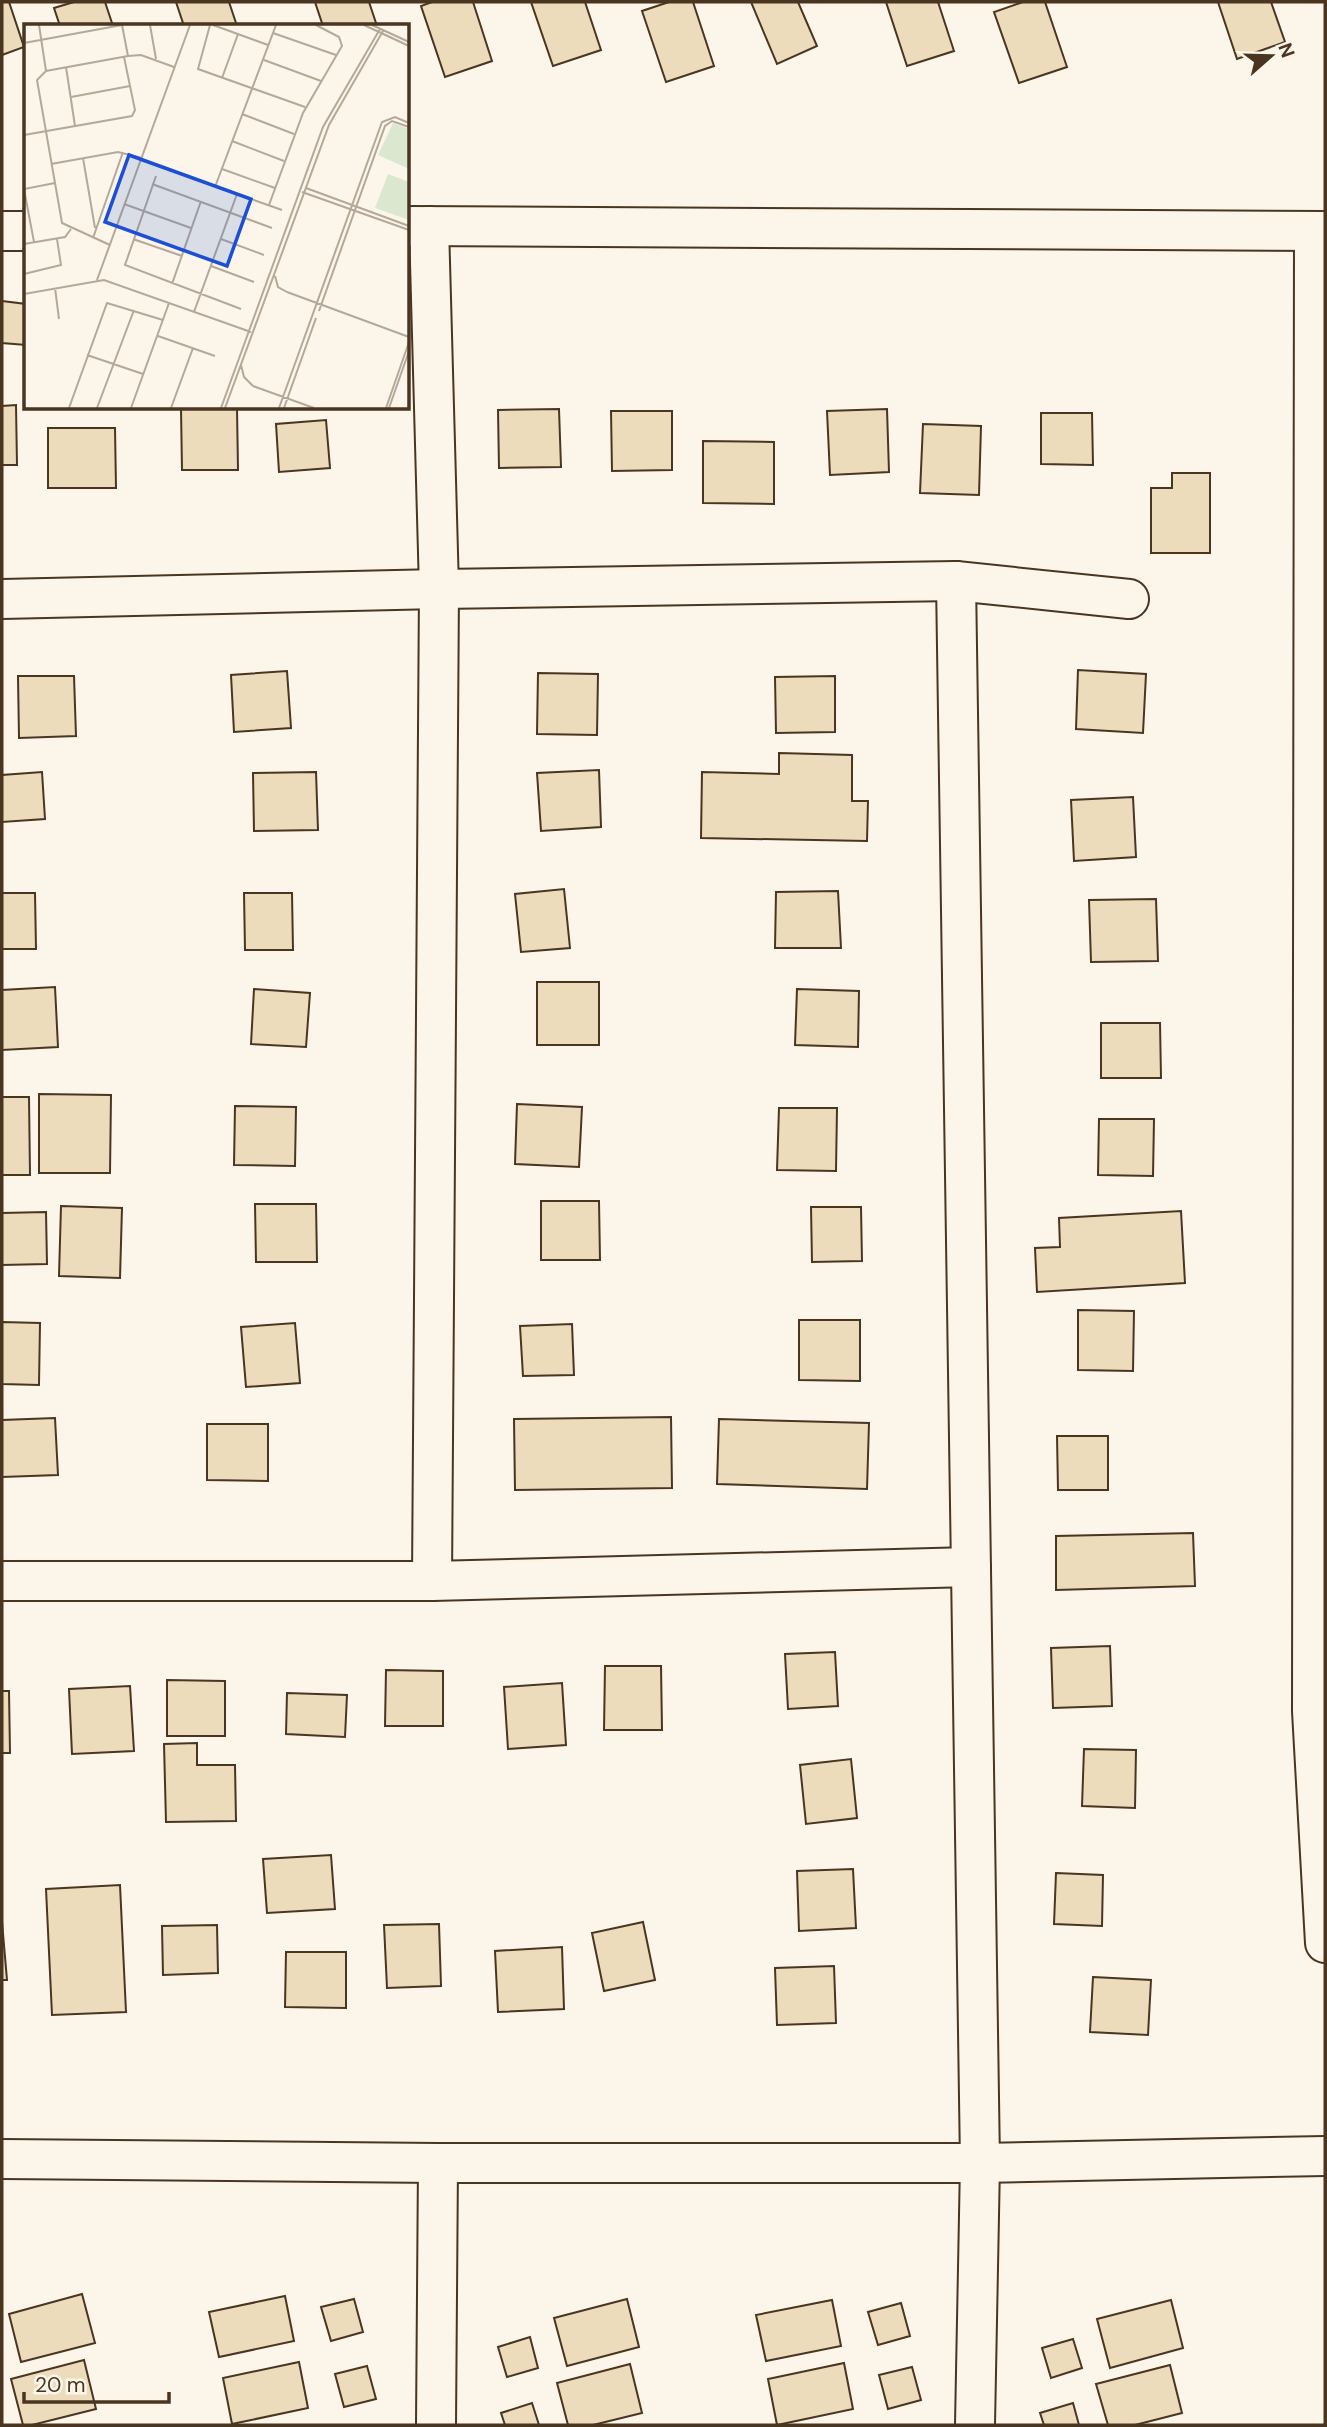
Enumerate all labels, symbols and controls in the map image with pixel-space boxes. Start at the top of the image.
north arrow [1236,21,1306,91]
inset map [24,24,410,410]
text: N [1272,40,1301,61]
scale bar [24,2360,170,2404]
text: 20 m [35,2371,86,2399]

